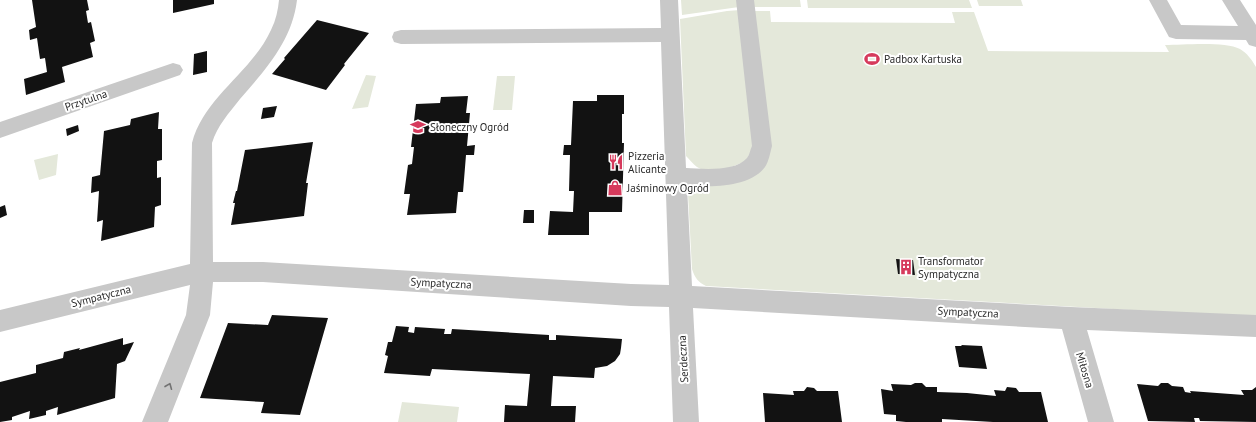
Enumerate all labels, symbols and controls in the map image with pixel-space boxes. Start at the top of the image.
sports icon: Padbox Kartuska [863,50,881,68]
place label: Padbox Kartuska [884,52,962,66]
street label: Przytulna [63,86,109,114]
school or university icon: Słoneczny Ogród [409,118,427,136]
place label: Słoneczny Ogród [430,120,509,134]
place label: Pizzeria Alicante [628,149,667,176]
restaurant icon: Pizzeria Alicante [607,153,625,171]
shop icon: Jaśminowy Ogród [606,179,624,197]
place label: Jaśminowy Ogród [626,181,709,195]
place label: Transformator Sympatyczna [918,254,984,281]
building icon: Transformator Sympatyczna [897,258,915,276]
street label: Sympatyczna [410,274,472,292]
street label: Sympatyczna [70,282,132,310]
street label: Sympatyczna [937,303,999,321]
street label: Serdeczna [675,335,691,383]
street label: Miłosna [1073,350,1097,390]
one-way arrow [165,382,173,389]

